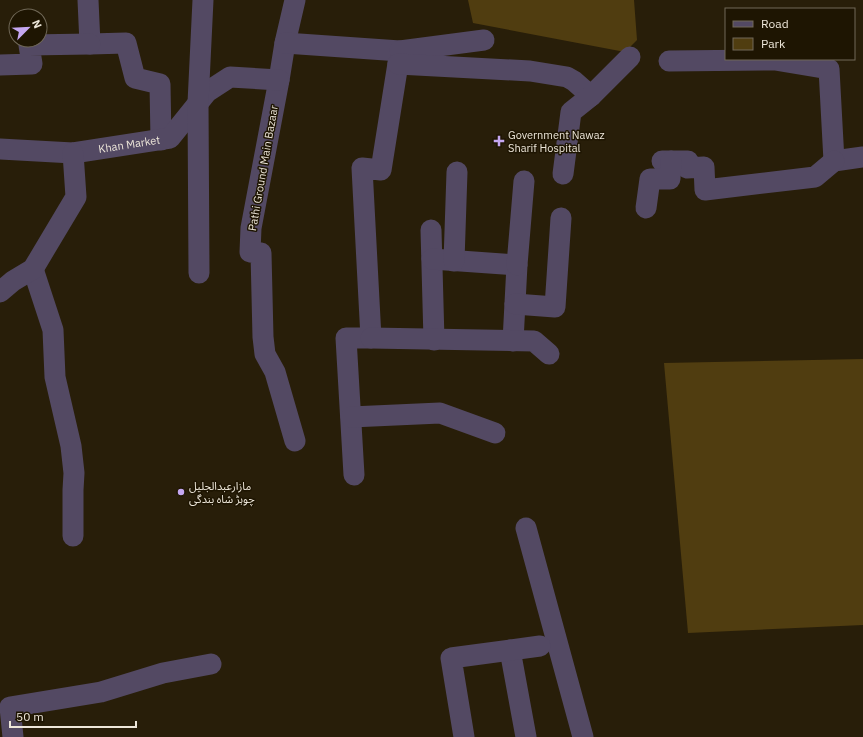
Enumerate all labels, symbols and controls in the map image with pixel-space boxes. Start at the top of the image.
north arrow [8,8,48,48]
legend [725,8,855,60]
text: Road [761,16,789,31]
text: N [29,17,45,30]
text: Park [761,36,786,51]
street label: Pathi Ground Main Bazaar [245,104,281,232]
place label: Government Nawaz Sharif Hospital [508,128,605,155]
street label: Khan Market [97,133,161,156]
marker: Government Nawaz Sharif Hospital [493,135,505,147]
place label: مازارعبدالجلیل چوہڑ شاہ بندگی [189,479,255,507]
marker: مازارعبدالجلیل چوہڑ شاہ بندگی [176,487,186,497]
scale bar [10,703,136,729]
text: 50 m [16,709,44,724]

